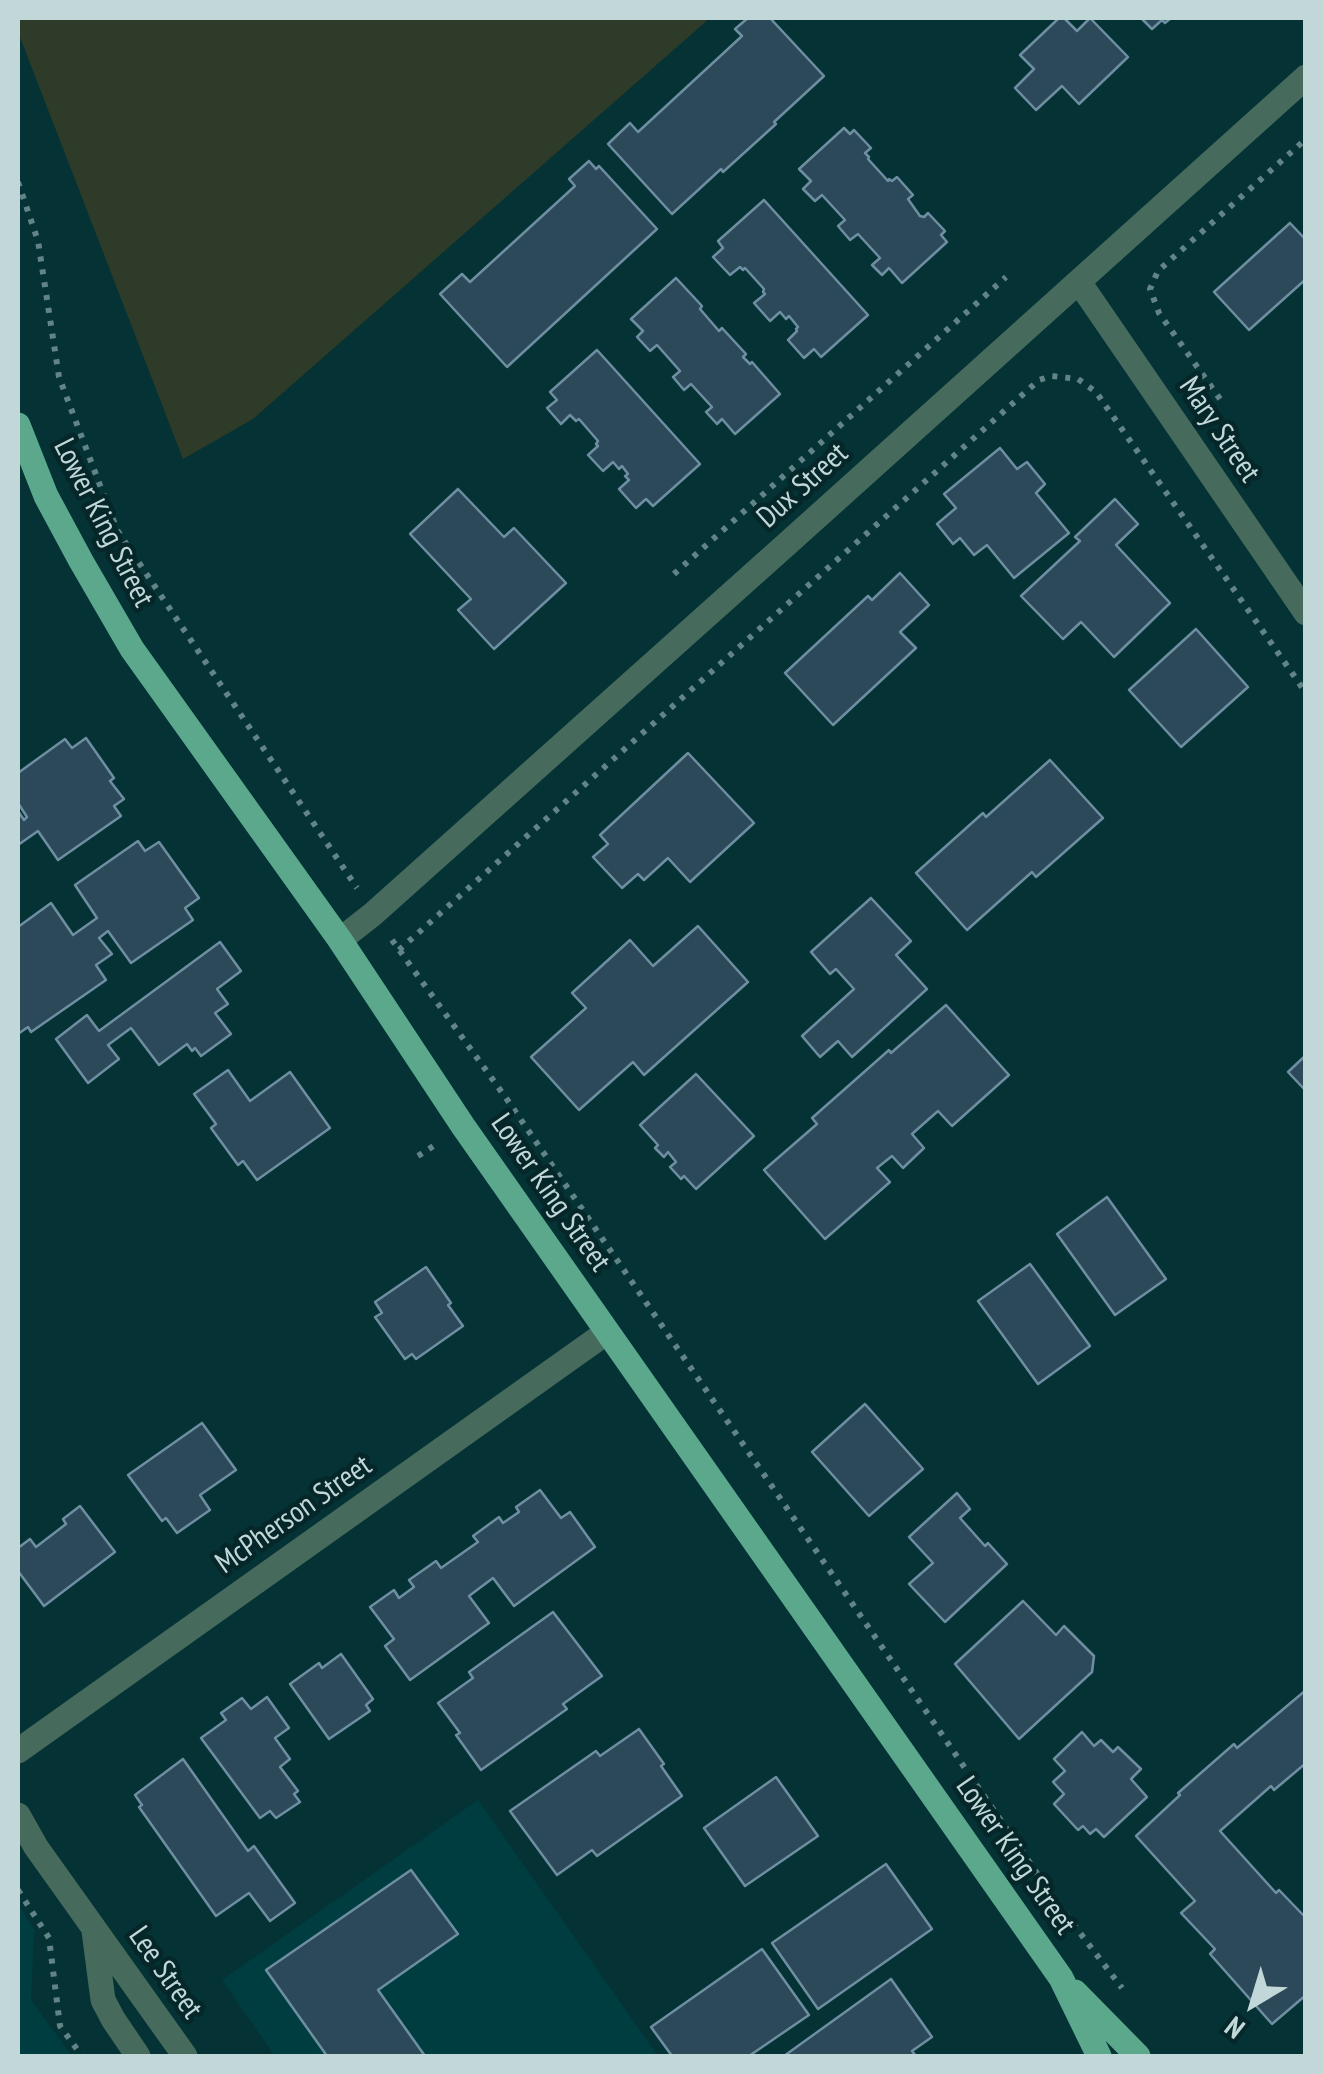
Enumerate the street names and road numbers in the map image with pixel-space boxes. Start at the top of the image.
street label: Mary Street [1171,371,1267,489]
street label: Lower King Street [45,433,161,613]
street label: Dux Street [750,436,856,536]
street label: Lower King Street [482,1107,618,1279]
street label: McPherson Street [209,1448,379,1582]
street label: Lower King Street [947,1770,1083,1942]
street label: Lee Street [120,1920,210,2026]

